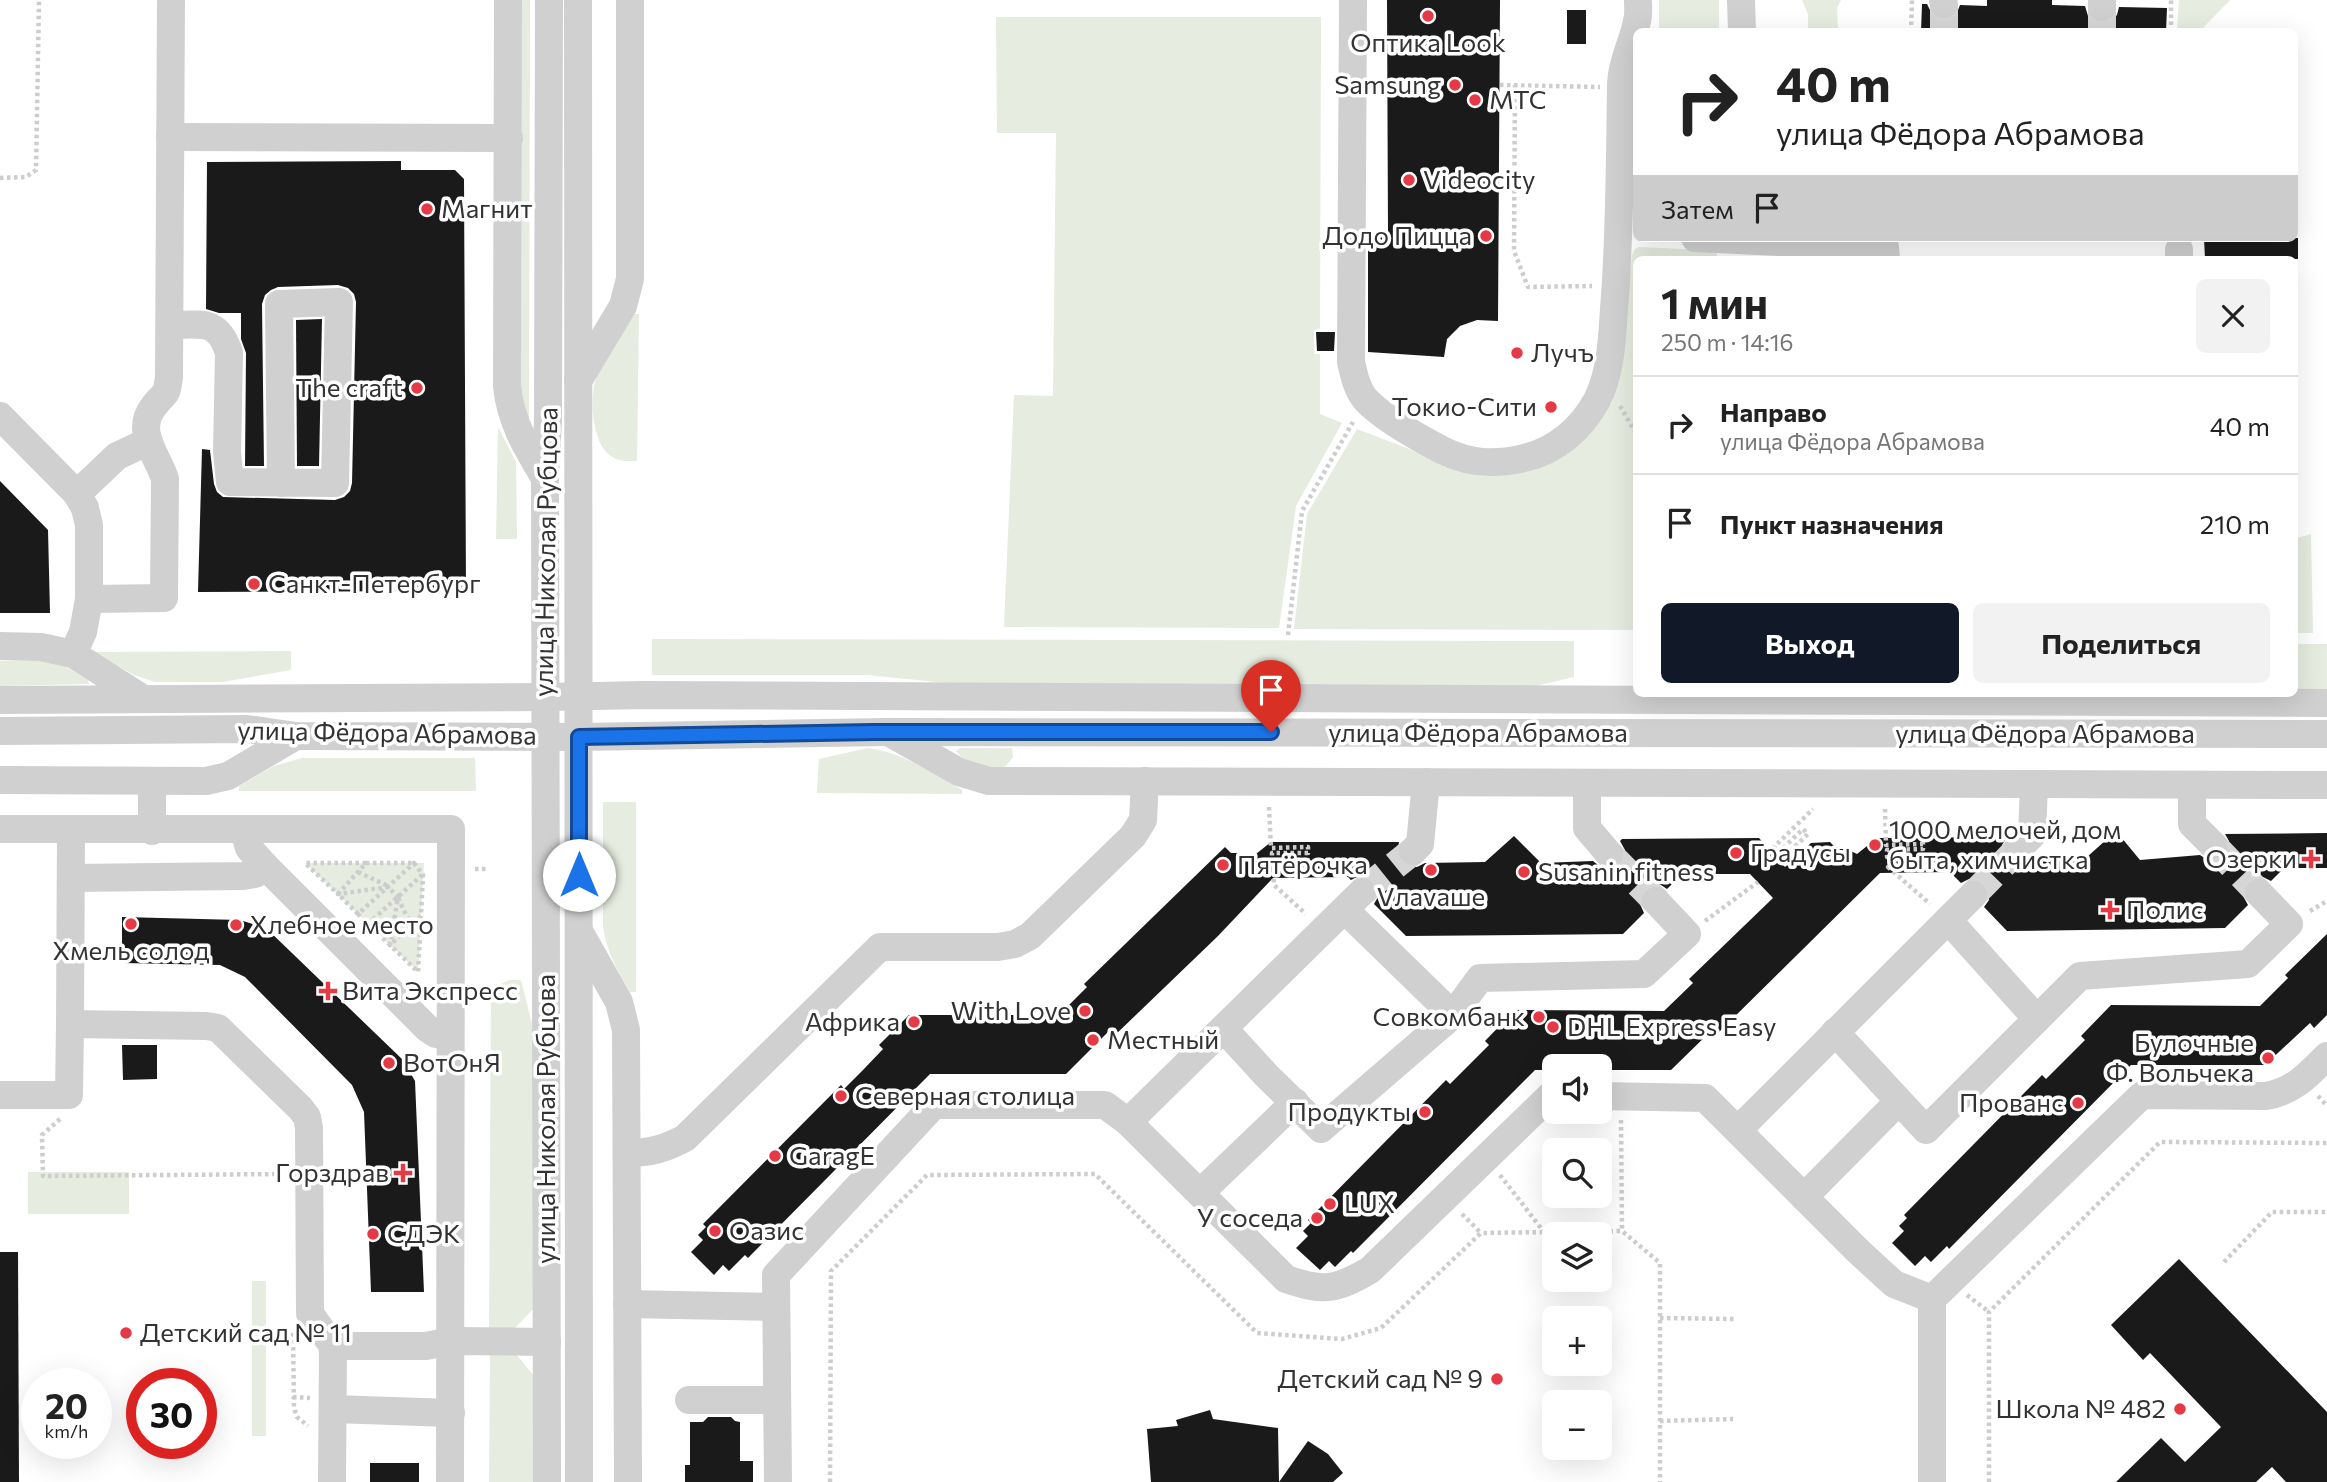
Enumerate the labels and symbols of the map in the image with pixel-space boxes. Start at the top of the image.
marker: Оптика Look [1420,8,1436,24]
place label: Оптика Look [1350,26,1506,57]
place label: Samsung [1334,68,1441,99]
marker: Samsung [1447,77,1463,93]
place label: МТС [1489,83,1547,114]
marker: МТС [1467,92,1483,108]
place label: Videocity [1423,163,1535,194]
marker: Videocity [1401,172,1417,188]
place label: Магнит [441,192,532,223]
marker: Магнит [419,201,435,217]
place label: Додо Пицца [1323,219,1472,250]
marker: Додо Пицца [1478,228,1494,244]
place label: Лучъ [1531,336,1594,367]
marker: Лучъ [1509,345,1525,361]
place label: The craft [295,371,403,402]
marker: The craft [409,380,425,396]
place label: Токио-Сити [1392,390,1537,421]
marker: Токио-Сити [1543,399,1559,415]
street label: улица Николая Рубцова [526,407,563,697]
place label: Санкт-Петербург [268,567,481,598]
marker: Санкт-Петербург [246,576,262,592]
pin [1241,660,1301,732]
street label: улица Фёдора Абрамова [237,713,537,750]
street label: улица Фёдора Абрамова [1328,716,1628,747]
street label: улица Фёдора Абрамова [1895,717,2195,748]
place label: 1000 мелочей, дом быта, химчистка [1889,813,2121,874]
place label: Градусы [1750,836,1851,867]
marker: 1000 мелочей, дом быта, химчистка [1867,837,1883,853]
position arrow [542,838,616,912]
place label: Озерки [2205,842,2297,873]
marker: Градусы [1728,845,1744,861]
place label: Пятёрочка [1237,848,1368,879]
marker: Озерки [2303,851,2319,867]
place label: Susanin fitness [1538,855,1715,886]
marker: Пятёрочка [1215,857,1231,873]
marker: Vлаvаше [1423,862,1439,878]
marker: Susanin fitness [1516,864,1532,880]
place label: Vлаvаше [1377,880,1485,911]
place label: Полис [2126,893,2204,924]
marker: Полис [2100,900,2120,920]
place label: Хлебное место [250,908,434,939]
marker: Хмель солод [123,916,139,932]
marker: Хлебное место [228,917,244,933]
place label: Хмель солод [53,934,209,965]
place label: Вита Экспресс [342,974,518,1005]
street label: улица Николая Рубцова [529,974,560,1264]
marker: Вита Экспресс [320,983,336,999]
place label: With Love [951,994,1071,1025]
place label: Совкомбанк [1373,1000,1525,1031]
marker: With Love [1077,1003,1093,1019]
place label: Африка [805,1005,900,1036]
marker: Совкомбанк [1531,1009,1547,1025]
place label: DHL Express Easy [1567,1010,1776,1041]
marker: Африка [906,1014,922,1030]
marker: DHL Express Easy [1545,1019,1561,1035]
place label: Местный [1107,1023,1219,1054]
place label: Булочные Ф. Вольчека [2106,1026,2254,1087]
marker: Местный [1085,1032,1101,1048]
place label: ВотОнЯ [403,1046,501,1077]
marker: Булочные Ф. Вольчека [2260,1050,2276,1066]
marker: ВотОнЯ [381,1055,397,1071]
place label: Северная столица [855,1079,1075,1110]
place label: Прованс [1959,1086,2064,1117]
marker: Северная столица [833,1088,849,1104]
place label: Продукты [1288,1095,1411,1126]
marker: Прованс [2070,1095,2086,1111]
marker: Продукты [1417,1104,1433,1120]
place label: GaragE [789,1139,875,1170]
marker: GaragE [767,1148,783,1164]
place label: Горздрав [275,1156,389,1187]
marker: Горздрав [395,1165,411,1181]
place label: LUX [1344,1187,1395,1218]
marker: LUX [1322,1196,1338,1212]
place label: У соседа [1197,1201,1303,1232]
marker: У соседа [1309,1210,1325,1226]
place label: Оазис [729,1214,804,1245]
place label: СДЭК [387,1217,461,1248]
marker: Оазис [707,1223,723,1239]
marker: СДЭК [365,1226,381,1242]
place label: Детский сад № 11 [140,1316,352,1347]
marker: Детский сад № 11 [118,1325,134,1341]
place label: Детский сад № 9 [1278,1362,1483,1393]
speed limit sign: 30 [126,1368,217,1459]
marker: Детский сад № 9 [1489,1371,1505,1387]
place label: Школа № 482 [1996,1392,2166,1423]
marker: Школа № 482 [2172,1401,2188,1417]

